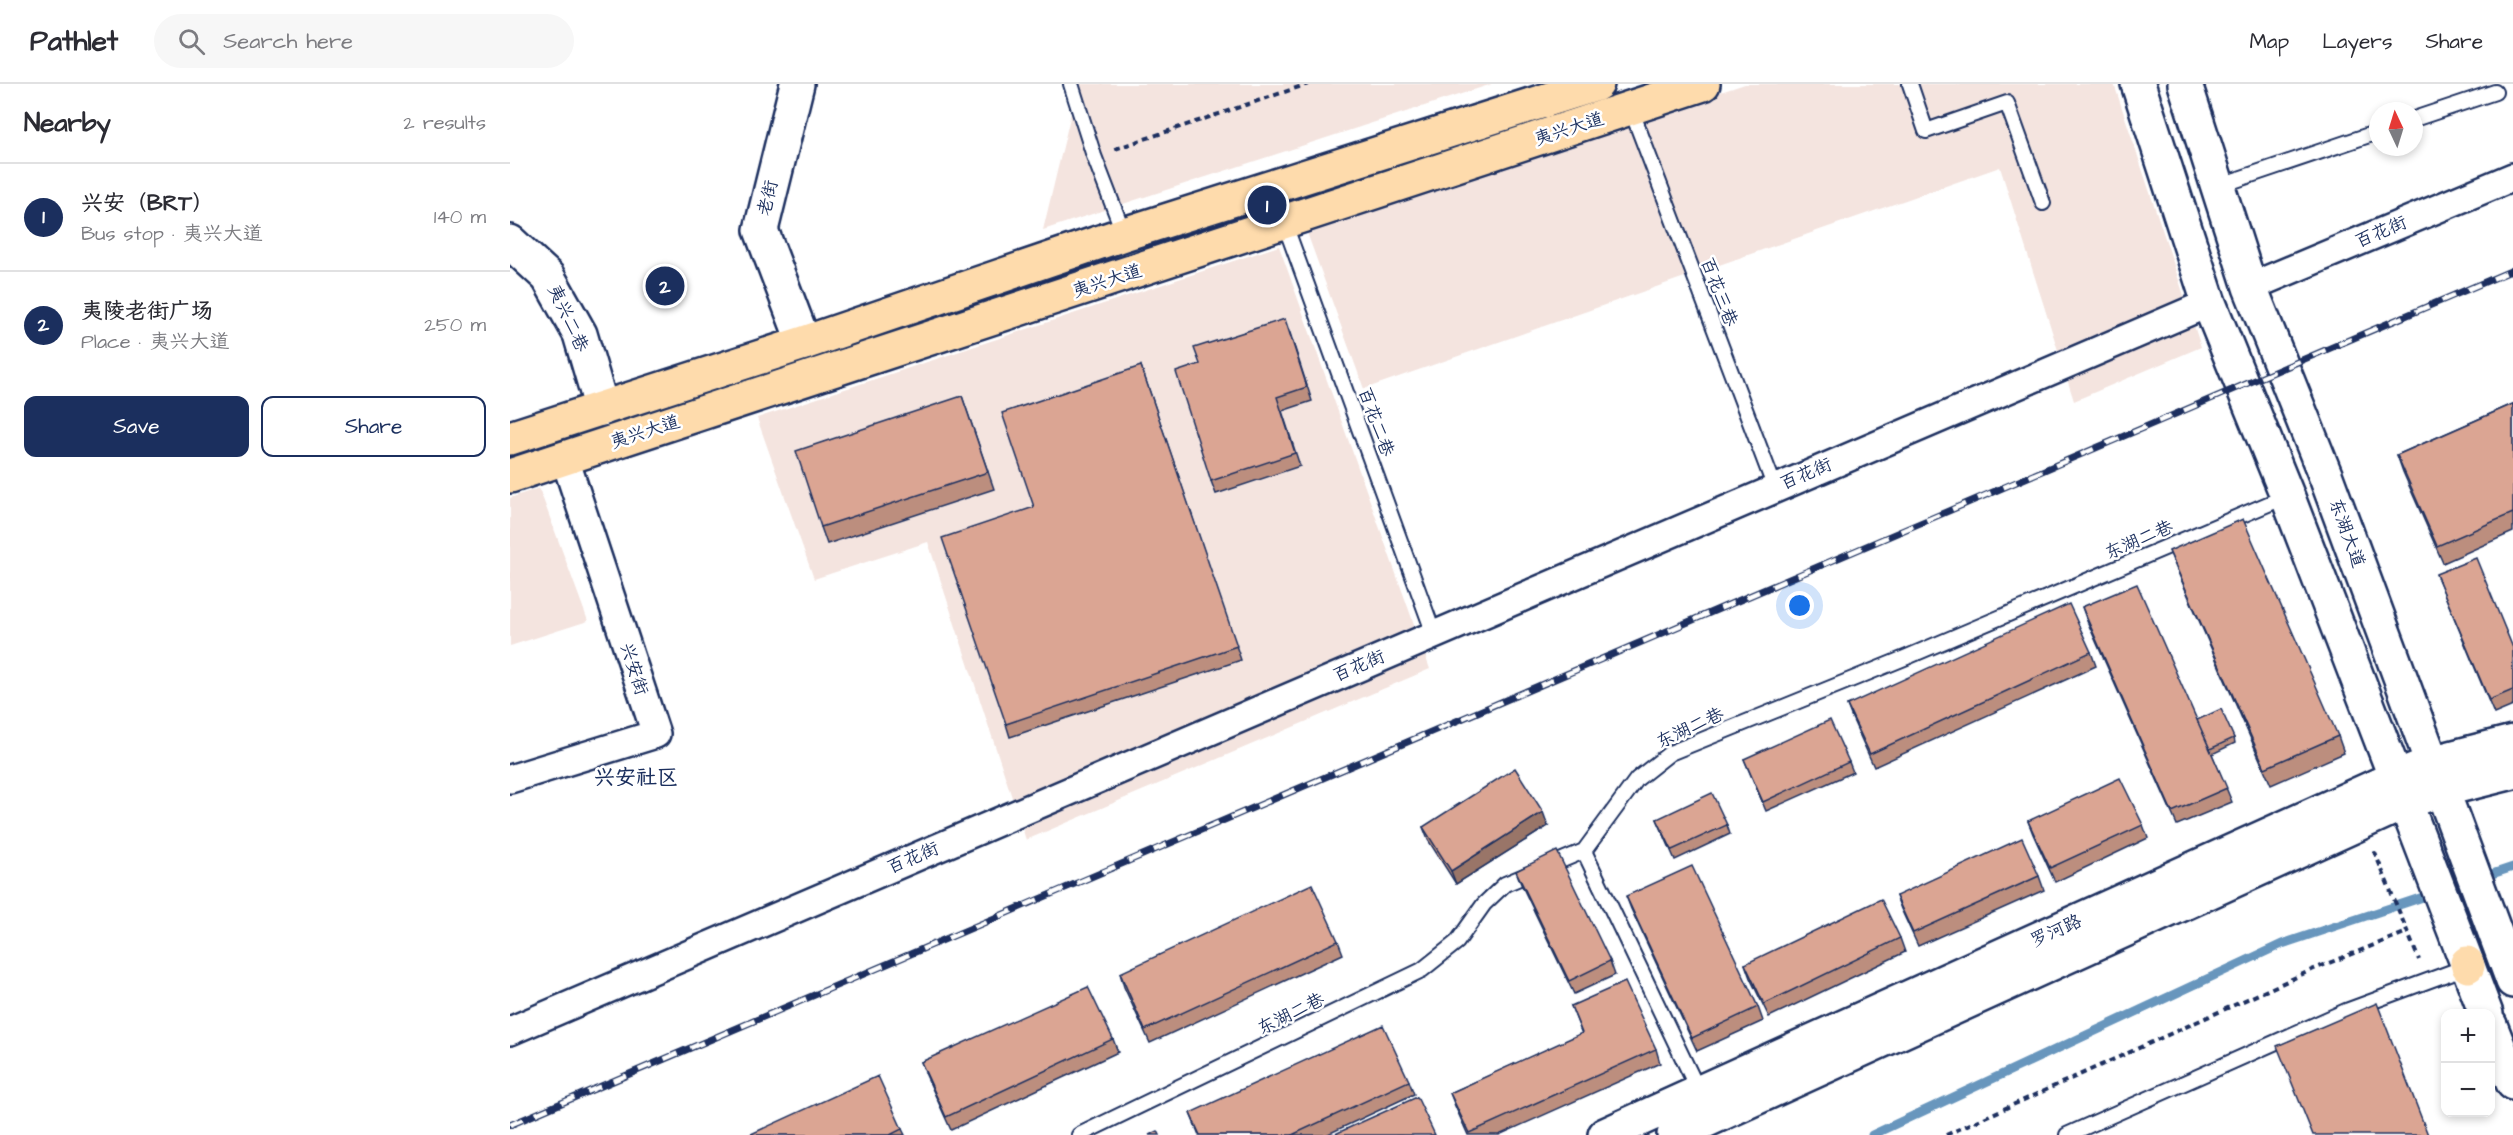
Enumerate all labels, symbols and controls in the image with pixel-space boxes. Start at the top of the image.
search box [154,14,574,68]
text: Pathlet [30,22,118,61]
icon: search [175,25,208,58]
text: Search here [223,26,353,57]
text: Map [2249,27,2289,56]
text: Layers [2322,27,2392,56]
text: Share [2425,27,2483,56]
north arrow [2369,102,2423,156]
text: Nearby [24,105,111,141]
street label: 夷兴大道 [1531,106,1607,152]
text: 2 results [403,109,486,137]
street label: 老街 [752,178,784,218]
pin: 1 [1248,182,1287,228]
text: 兴安（BRT） [81,188,214,219]
text: 1 [42,203,45,231]
text: 140 m [434,203,486,231]
street label: 百花街 [2351,210,2411,254]
text: Bus stop · 夷兴大道 [81,220,263,248]
street label: 百花三巷 [1694,254,1744,330]
street label: 夷兴大道 [1069,258,1145,304]
pin: 2 [646,264,684,308]
street label: 夷兴二巷 [541,280,595,356]
text: 夷陵老街广场 [81,296,213,327]
text: 2 [38,311,49,339]
text: 250 m [424,311,486,339]
text: Place · 夷兴大道 [81,328,229,356]
street label: 百花二巷 [1352,384,1400,460]
button: Save [24,396,249,457]
button: Share [261,396,486,457]
street label: 夷兴大道 [607,409,683,455]
street label: 百花街 [1776,452,1836,496]
street label: 东湖大道 [2323,495,2371,571]
street label: 东湖二巷 [2101,514,2177,566]
your location [1785,591,1814,620]
street label: 兴安街 [614,639,654,699]
street label: 百花街 [1329,644,1389,688]
street label: 东湖二巷 [1652,701,1728,755]
district label: 兴安社区 [594,763,678,792]
street label: 百花街 [883,836,943,880]
street label: 罗河路 [2026,909,2086,953]
street label: 东湖二巷 [1253,987,1329,1041]
map controls [2441,1009,2495,1117]
button: + [2441,1009,2495,1063]
button: − [2441,1063,2495,1117]

